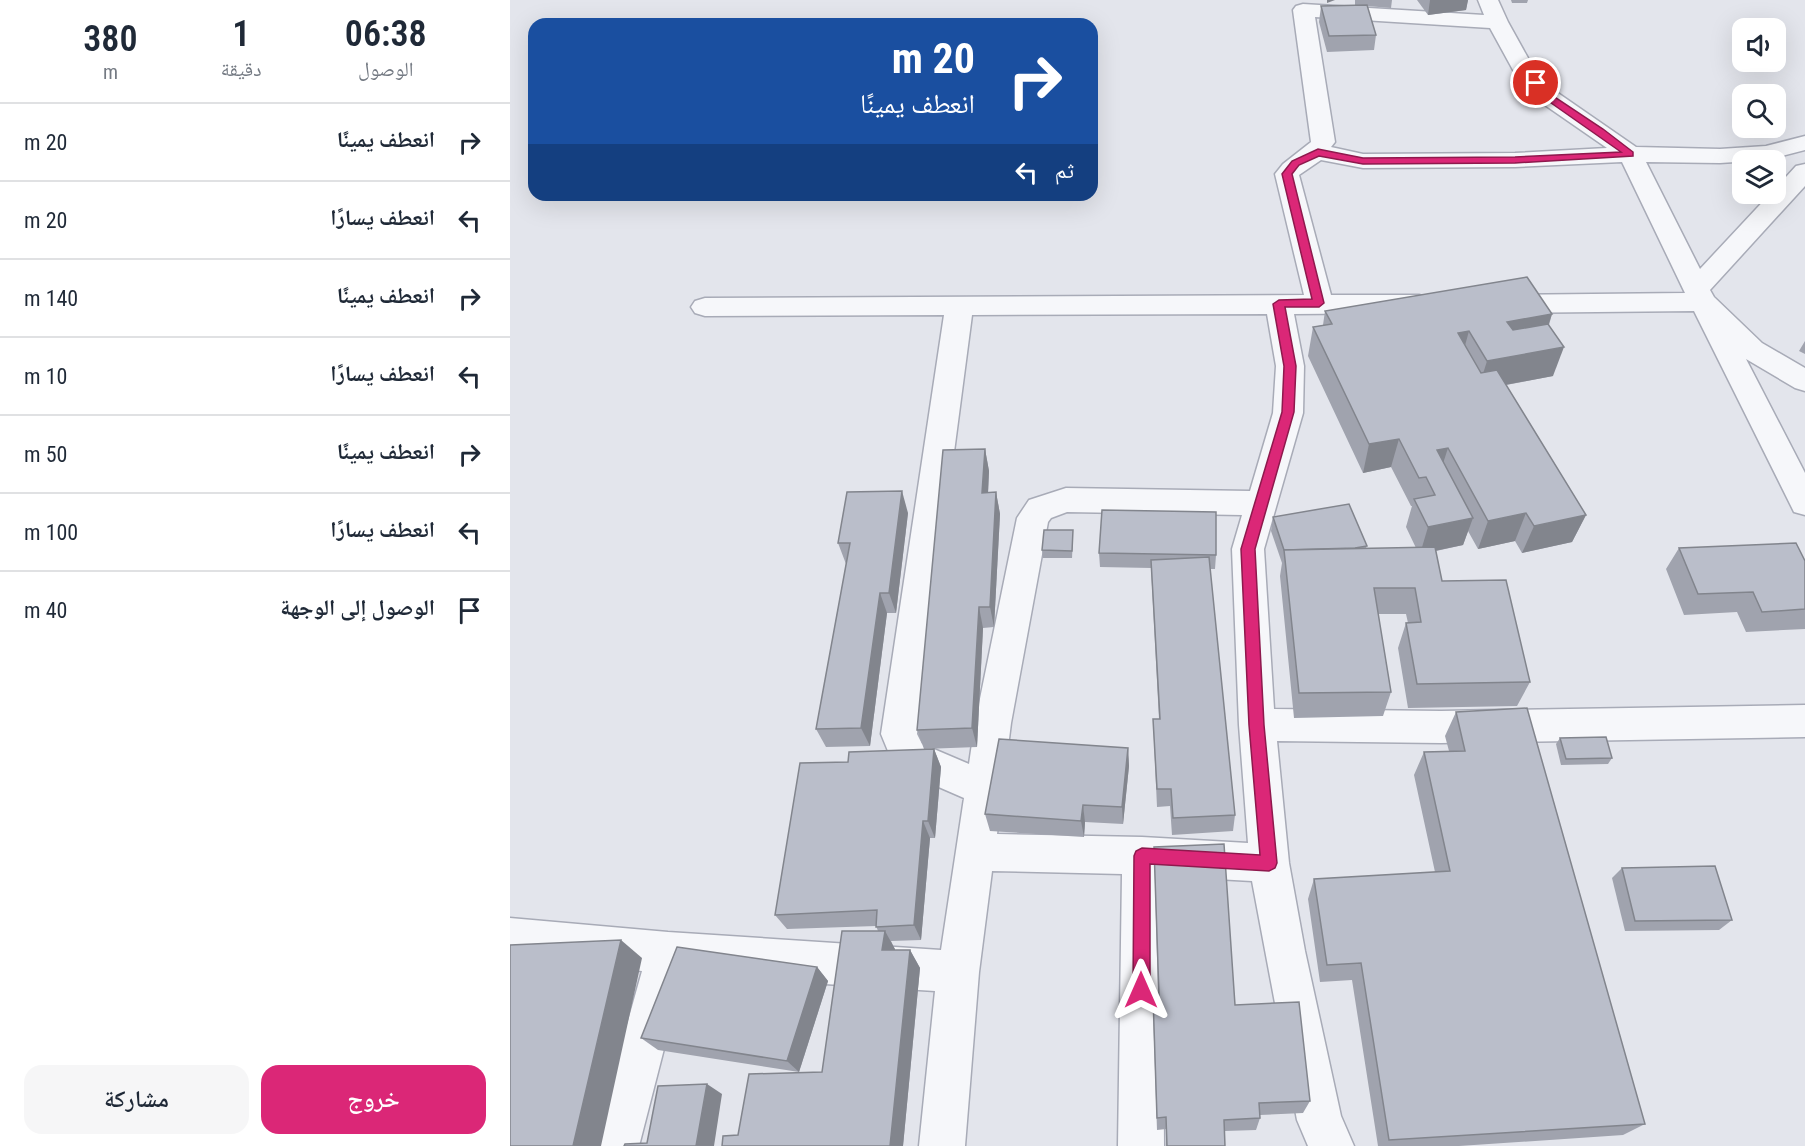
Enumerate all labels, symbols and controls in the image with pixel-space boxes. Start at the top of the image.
text: 1 [232,13,250,55]
text: 06:38 [345,13,427,55]
text: 380 [83,18,138,60]
map controls [1732,18,1786,204]
button: sound [1732,18,1786,72]
text: 20 m [892,34,975,83]
icon: right [996,42,1074,120]
text: دقيقة [221,57,262,81]
text: الوصول [358,57,413,81]
pin [1510,57,1561,108]
text: m [103,60,118,84]
icon: arrive [1519,66,1552,99]
button: search [1732,84,1786,138]
text: انعطف يمينًا [860,88,975,120]
icon: right [453,126,486,159]
text: انعطف يمينًا [337,127,435,152]
text: 20 m [24,130,67,155]
button: layers [1732,150,1786,204]
icon: left [1010,156,1043,189]
text: ثم [1055,158,1074,183]
icon: left [453,204,486,237]
text: انعطف يسارًا [330,205,435,230]
text: 20 m [24,208,67,233]
icon: right [453,282,486,315]
text: انعطف يمينًا [337,283,435,308]
text: 140 m [24,286,78,311]
icon: left [453,360,486,393]
text: انعطف يسارًا [330,361,435,386]
text: 10 m [24,364,67,389]
icon: right [453,438,486,471]
text: انعطف يمينًا [337,439,435,464]
text: 50 m [24,442,67,467]
icon: left [453,516,486,549]
text: انعطف يسارًا [330,517,435,542]
text: 100 m [24,520,78,545]
icon: arrive [453,594,486,627]
text: الوصول إلى الوجهة [280,595,435,620]
text: 40 m [24,598,67,623]
position arrow [1109,958,1173,1022]
button: مشاركة [24,1065,249,1134]
button: خروج [261,1065,486,1134]

